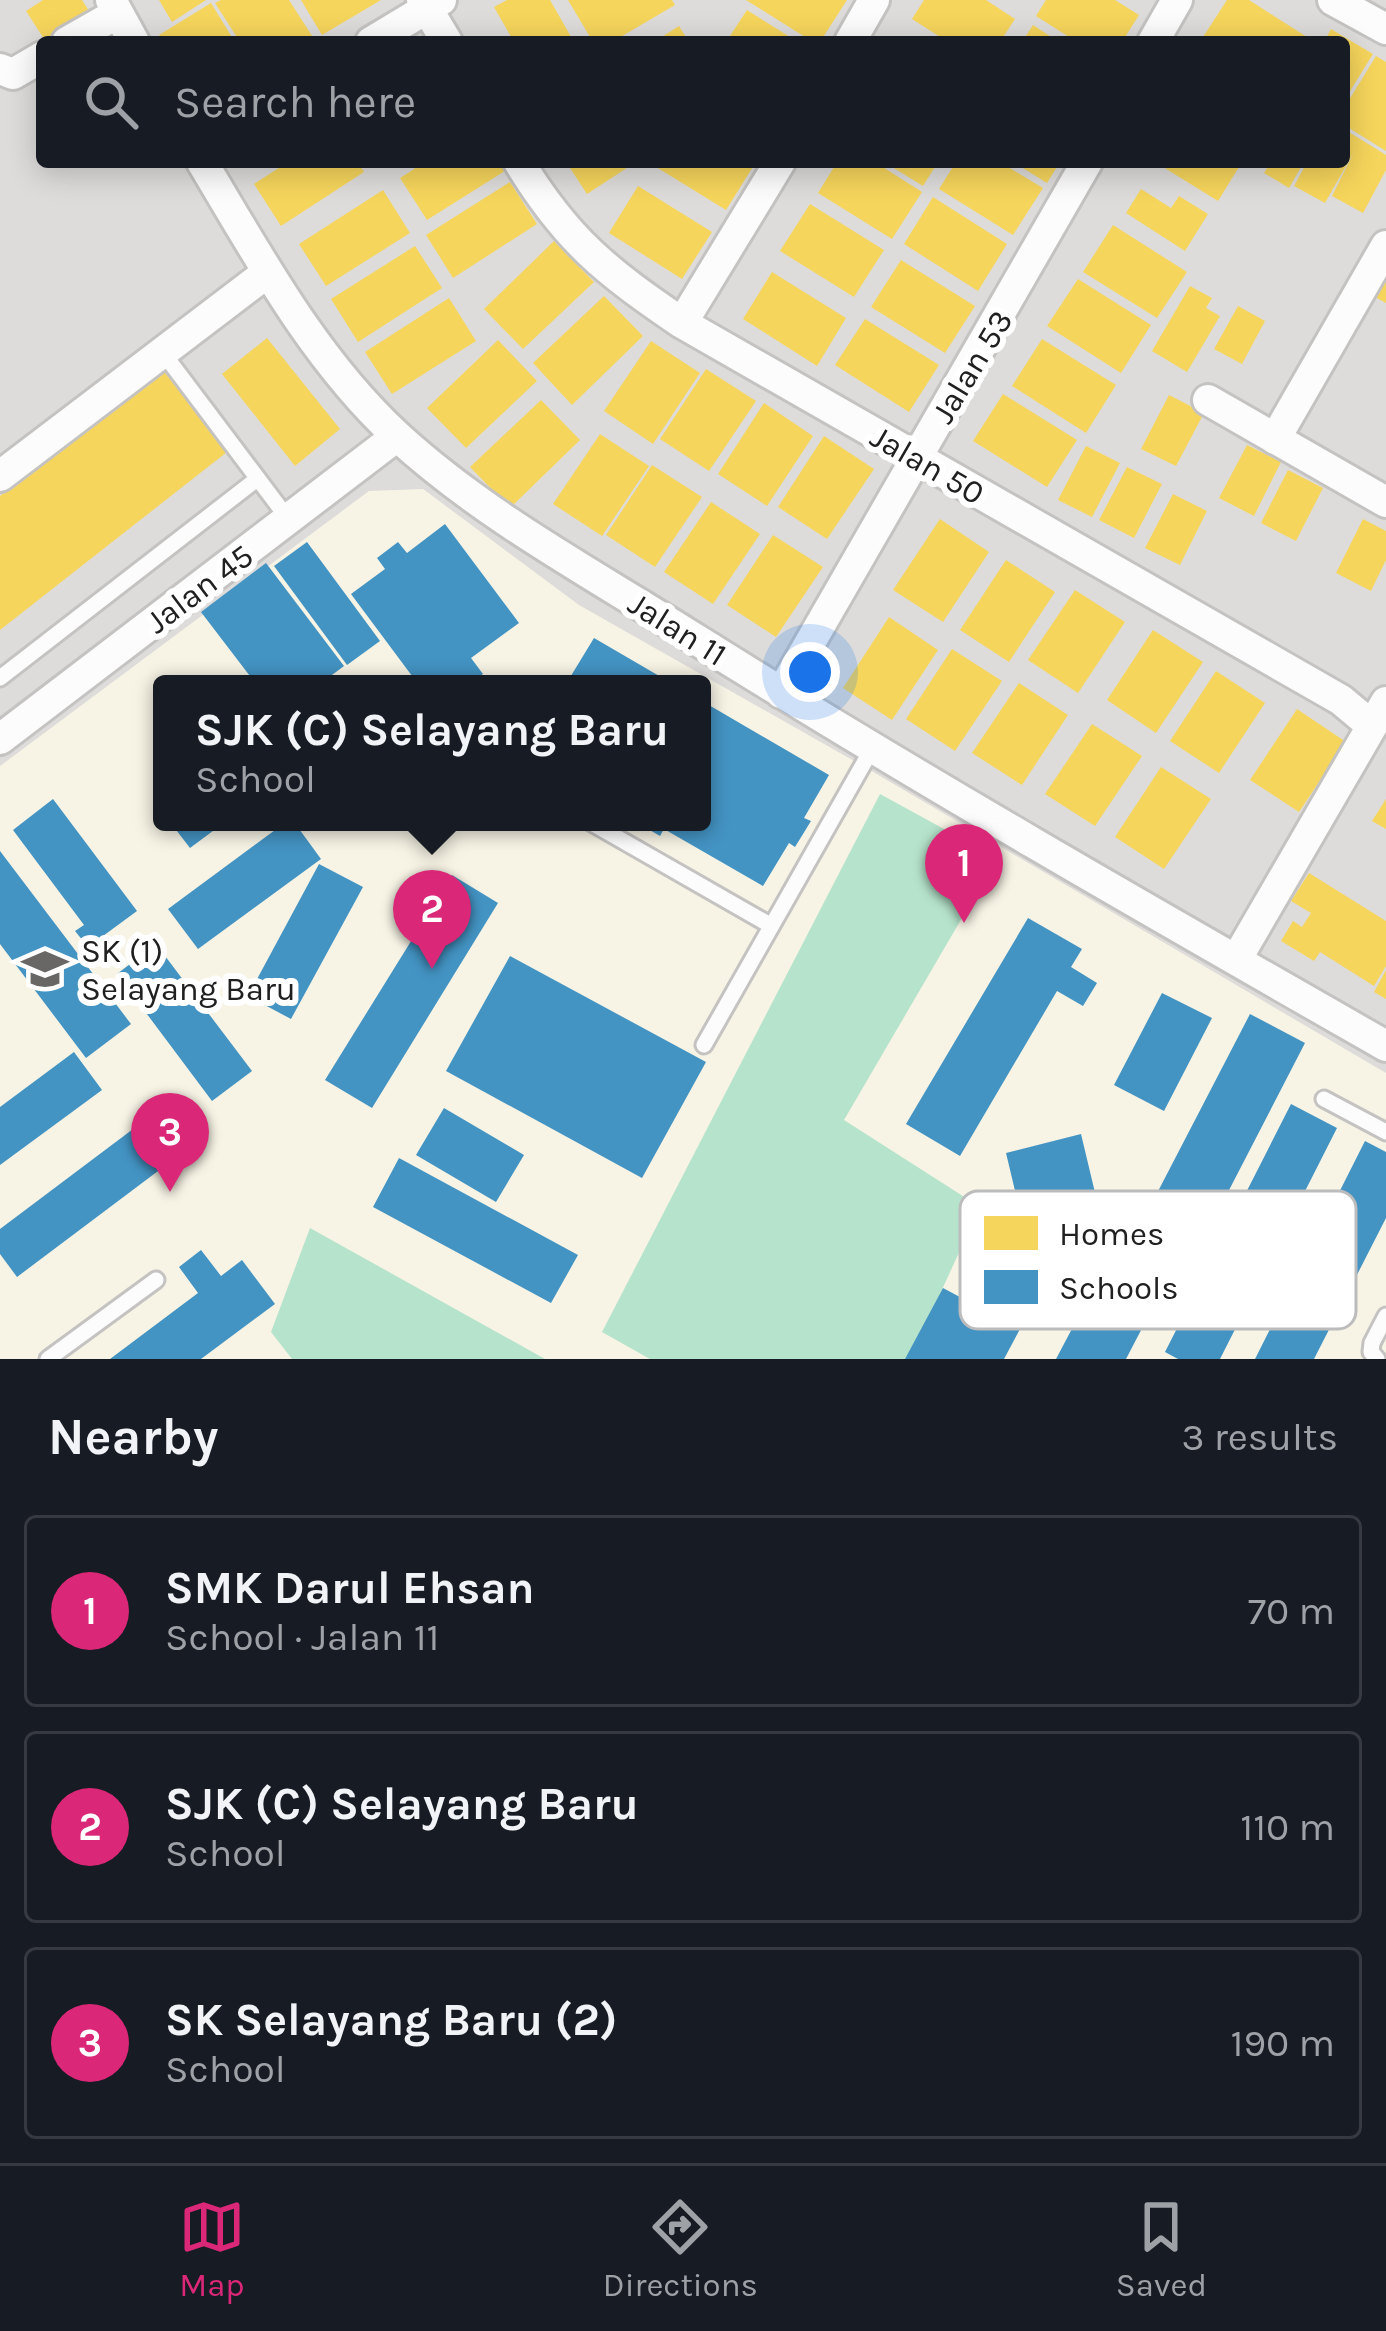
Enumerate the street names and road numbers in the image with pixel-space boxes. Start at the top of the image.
street label: Jalan 53 [923,303,1020,430]
street label: Jalan 50 [864,417,991,513]
street label: Jalan 45 [139,536,260,641]
street label: Jalan 11 [621,584,734,674]

